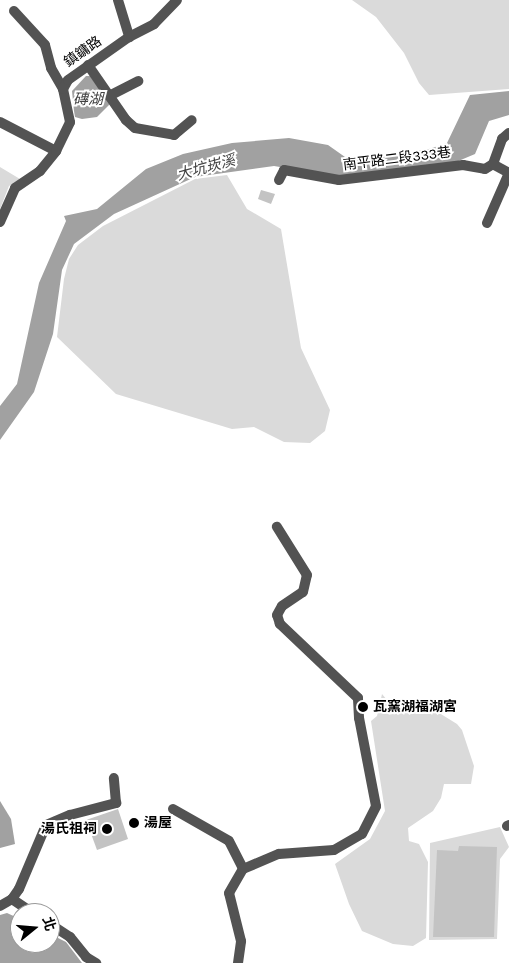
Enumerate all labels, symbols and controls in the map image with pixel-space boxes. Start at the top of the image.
street label: 鎮鏞路 [61,33,105,71]
water label: 磚湖 [73,91,103,109]
street label: 南平路二段333巷 [342,144,452,174]
water label: 大坑崁溪 [175,152,237,184]
place label: 瓦窯湖福湖宮 [373,699,457,715]
marker: 瓦窯湖福湖宮 [357,701,369,713]
place label: 湯屋 [144,815,172,831]
marker: 湯屋 [128,817,140,829]
place label: 湯氏祖祠 [41,821,97,837]
marker: 湯氏祖祠 [101,823,113,835]
north arrow [10,903,60,953]
text: 北 [39,915,59,933]

